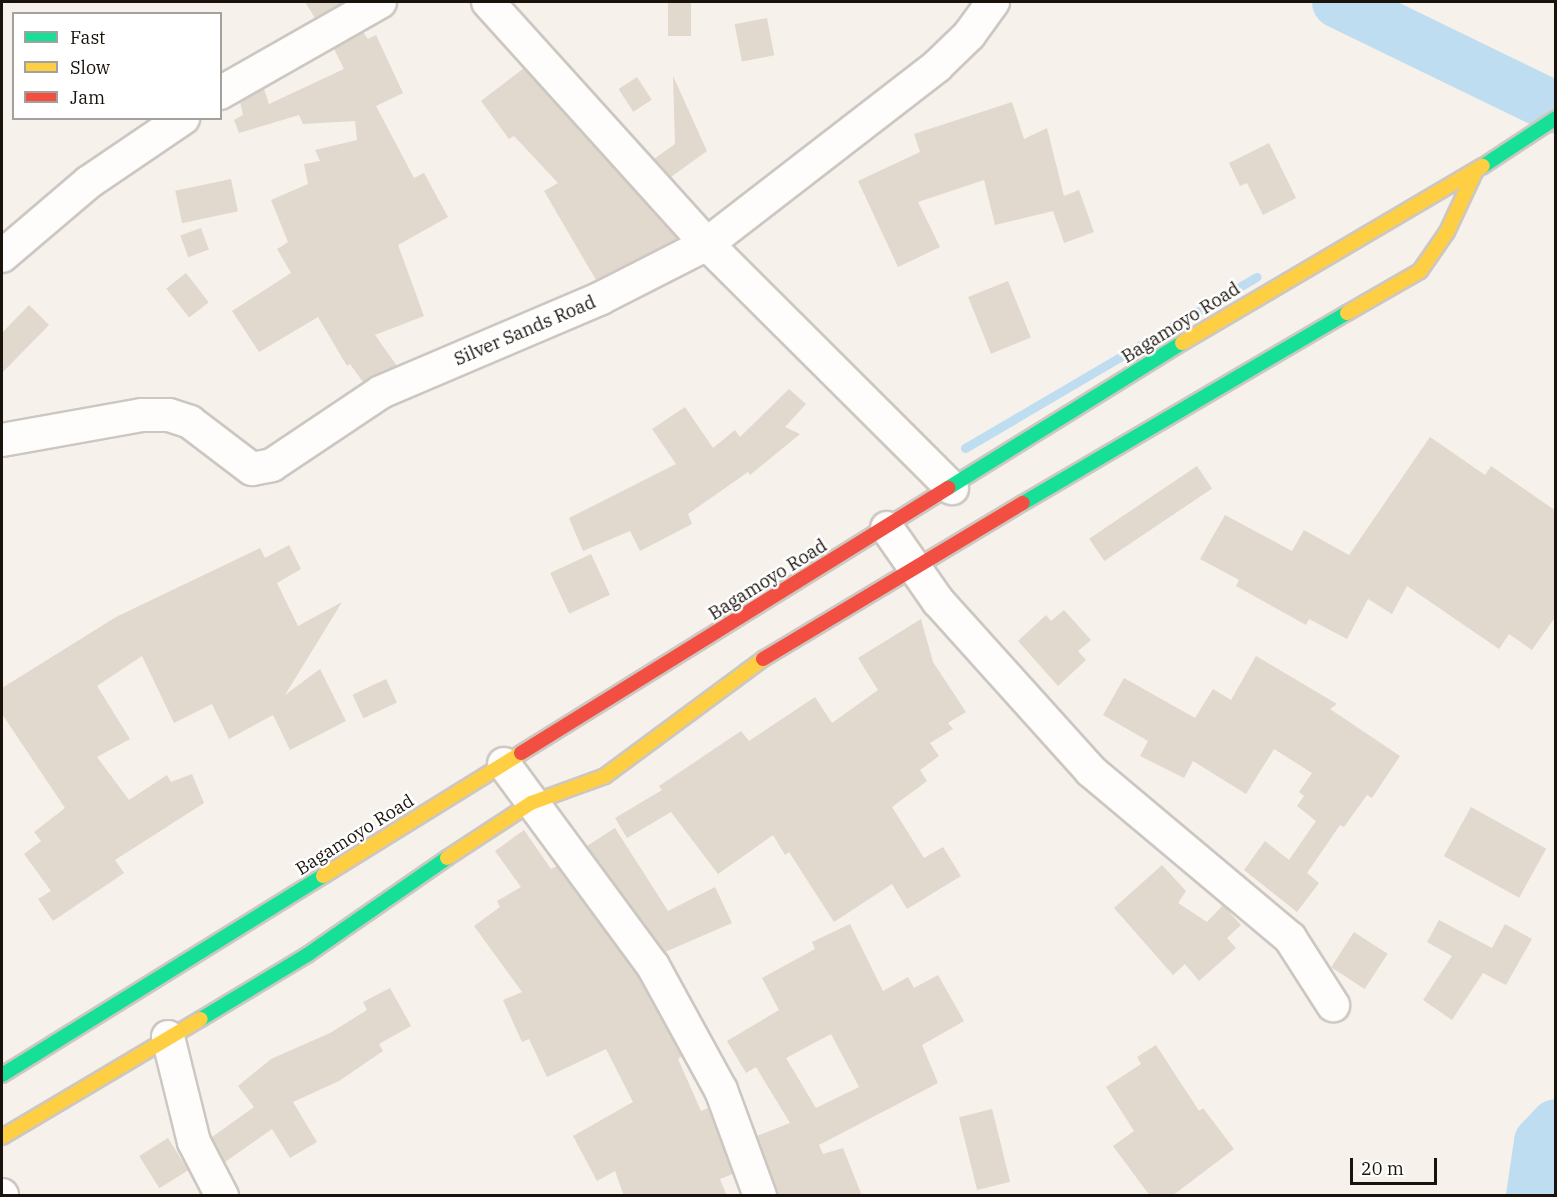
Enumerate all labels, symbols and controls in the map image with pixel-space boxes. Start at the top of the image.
legend [12,12,222,120]
text: Fast [70,26,105,49]
text: Slow [70,56,110,79]
text: Jam [70,86,105,109]
street label: Bagamoyo Road [1118,278,1244,368]
street label: Silver Sands Road [451,291,599,371]
street label: Bagamoyo Road [705,535,831,625]
street label: Bagamoyo Road [292,790,418,880]
scale bar [1353,1146,1440,1184]
text: 20 m [1361,1157,1404,1180]

